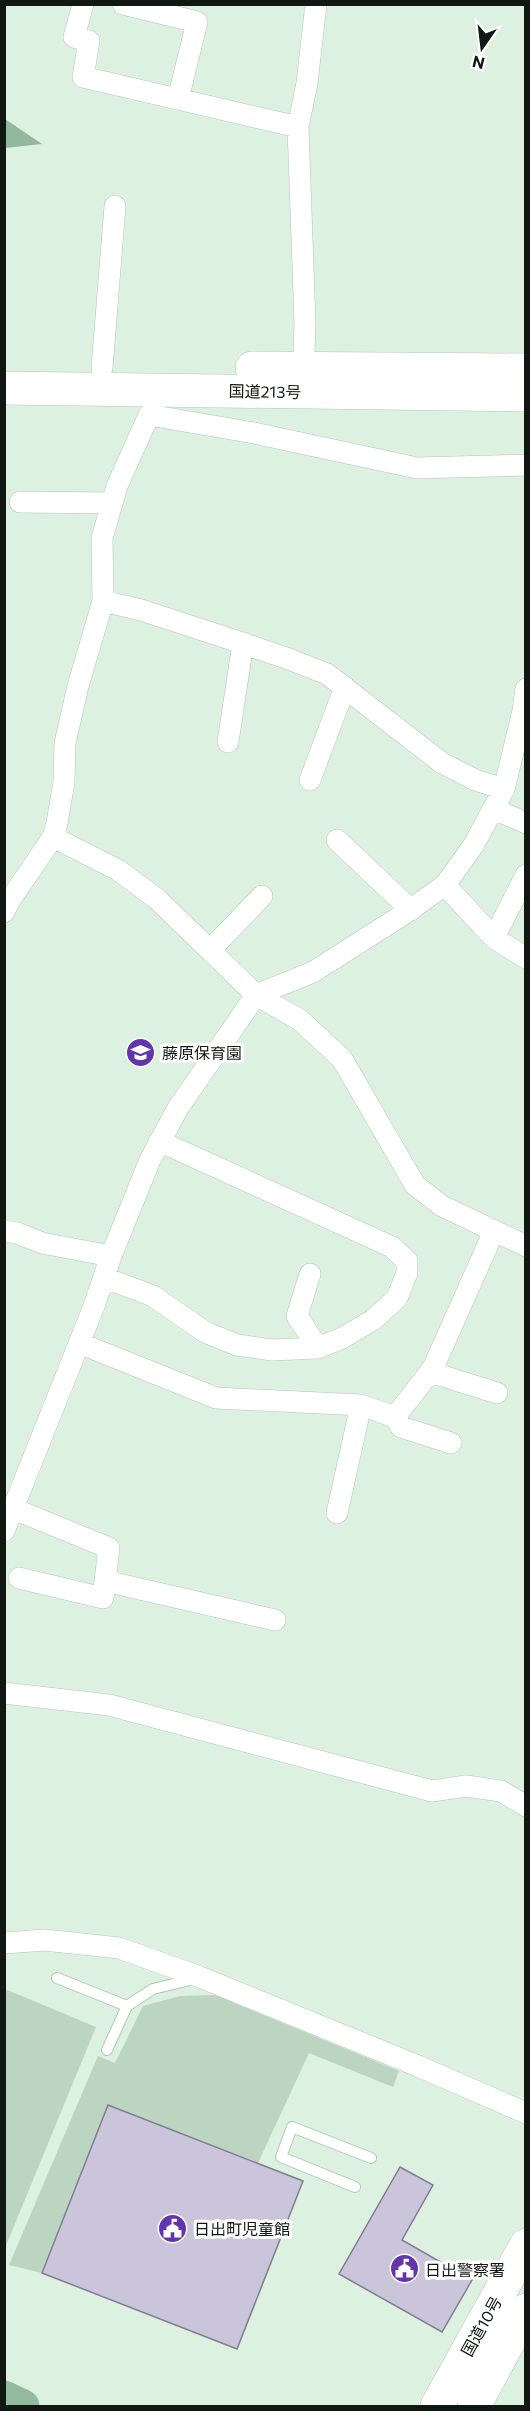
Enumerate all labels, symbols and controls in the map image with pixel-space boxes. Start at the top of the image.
north arrow [452,18,512,78]
text: N [470,52,486,74]
street label: 国道213号 [228,381,302,401]
school or university icon: 藤原保育園 [125,1036,157,1068]
place label: 藤原保育園 [162,1043,242,1062]
public building icon: 日出町児童館 [157,2212,189,2244]
place label: 日出町児童館 [194,2219,290,2238]
public building icon: 日出警察署 [388,2253,420,2285]
place label: 日出警察署 [425,2260,505,2279]
street label: 国道10号 [457,2293,505,2359]

